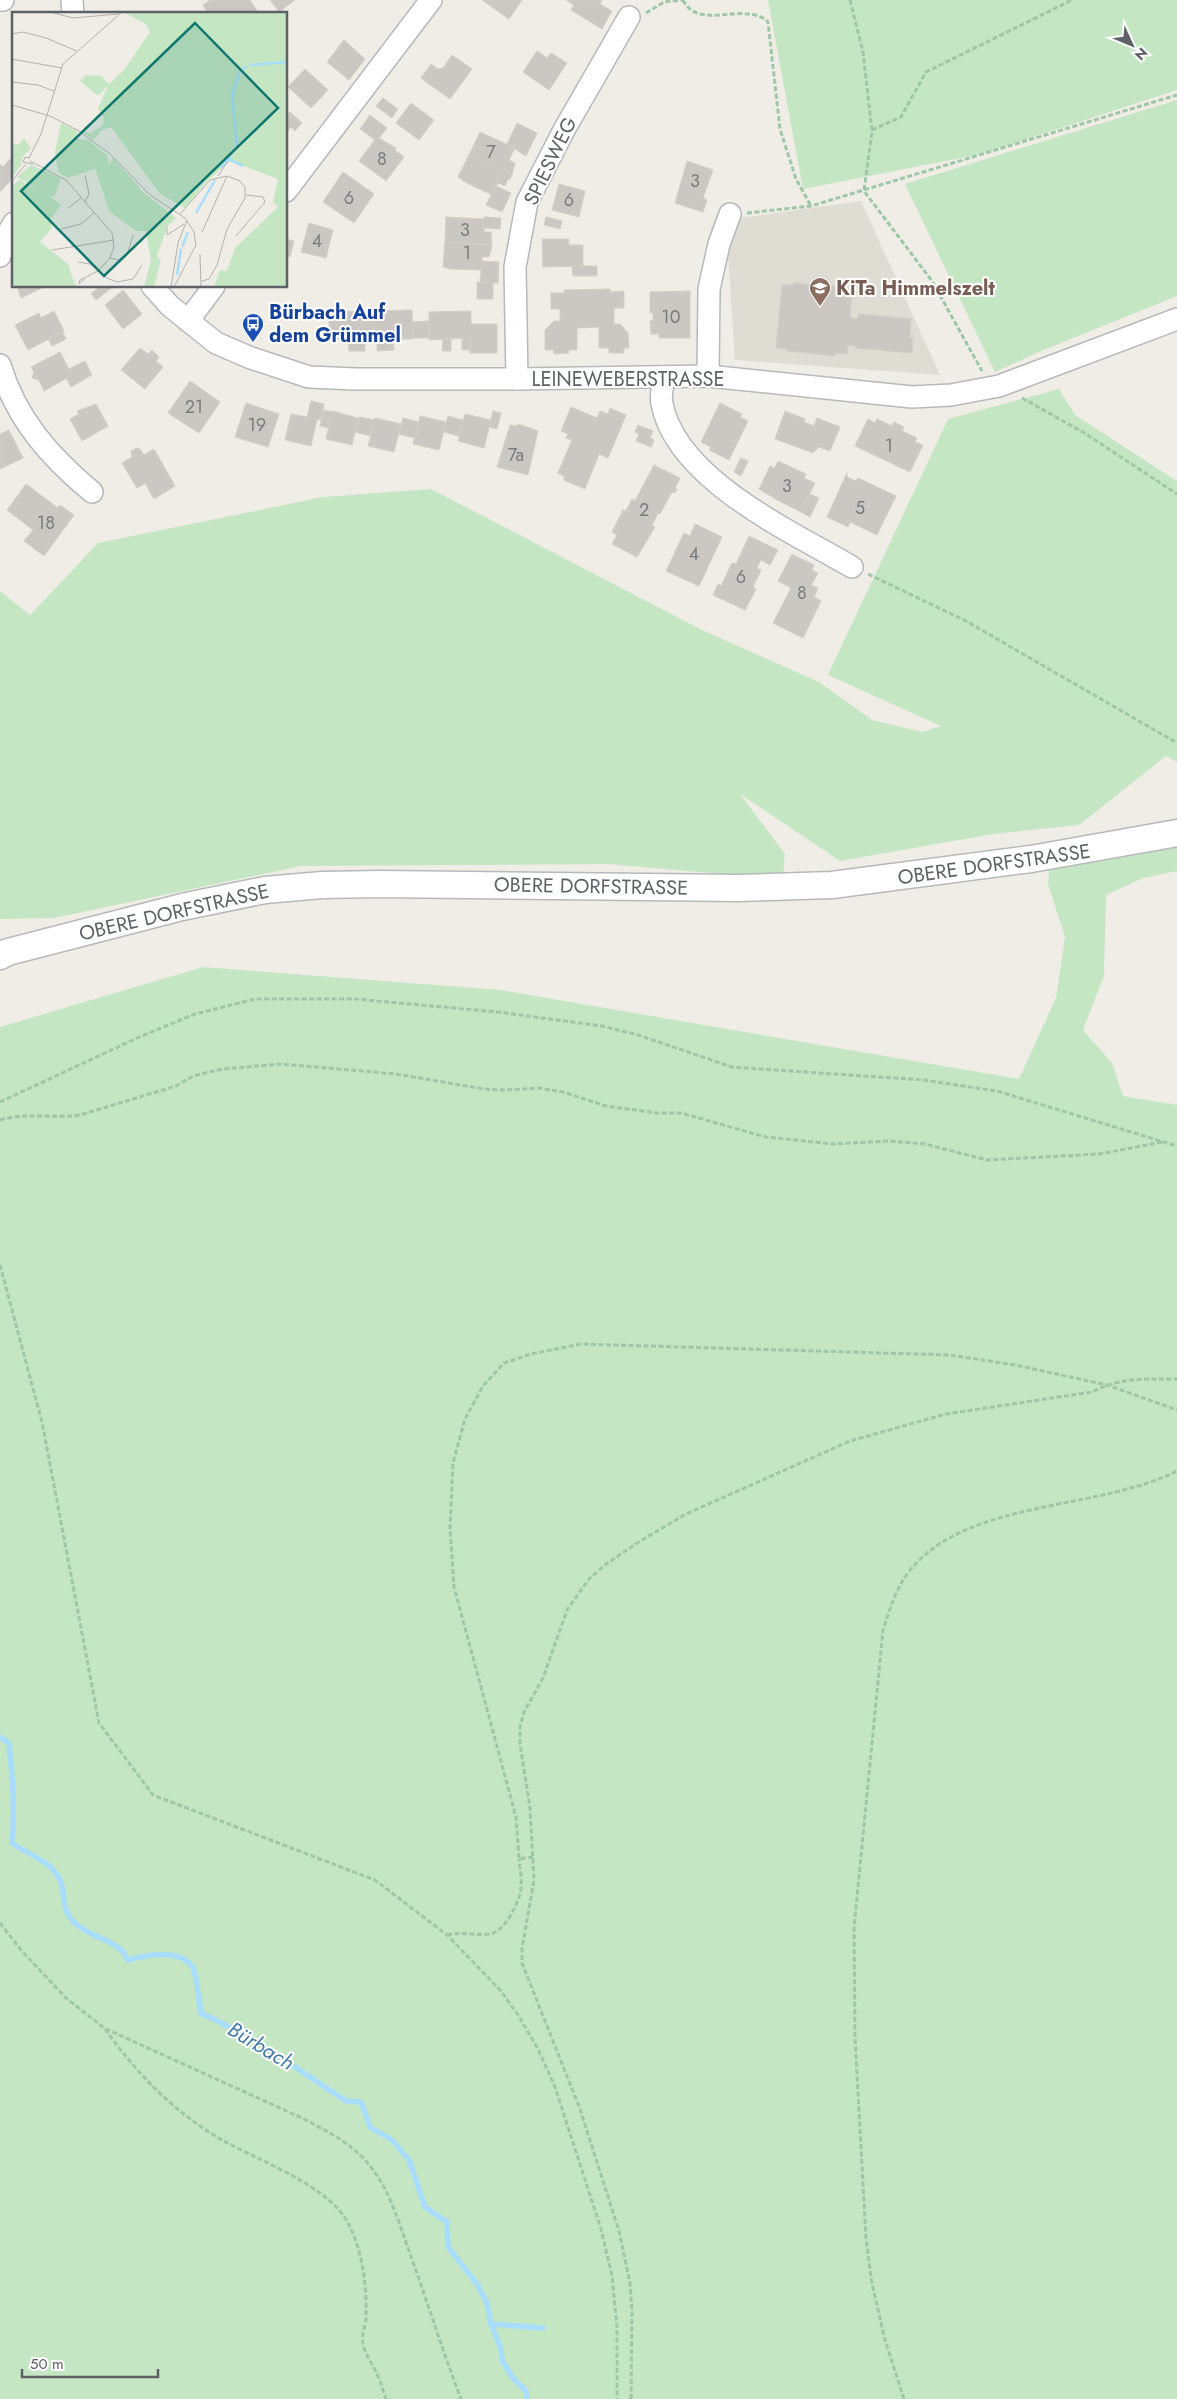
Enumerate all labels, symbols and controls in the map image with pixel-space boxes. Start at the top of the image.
inset map [12,12,288,288]
north arrow [1107,20,1157,70]
text: N [1130,43,1152,65]
street label: SPIESWEG [517,112,584,210]
house number: 7 [486,139,496,165]
house number: 8 [377,146,387,172]
house number: 3 [690,168,700,194]
house number: 6 [344,185,354,211]
house number: 6 [564,187,574,213]
house number: 3 [460,217,470,243]
house number: 4 [312,228,322,254]
house number: 1 [463,240,471,266]
place label: KiTa Himmelszelt [836,274,996,303]
school or university icon: KiTa Himmelszelt [808,276,832,307]
place label: Bürbach Auf dem Grümmel [269,298,401,350]
house number: 10 [662,304,681,330]
bus stop icon: Bürbach Auf dem Grümmel [241,312,265,343]
street label: LEINEWEBERSTRASSE [531,365,725,394]
house number: 21 [185,394,203,420]
house number: 19 [248,412,266,438]
house number: 1 [885,433,893,459]
house number: 7a [508,442,524,468]
house number: 3 [782,473,792,499]
house number: 5 [855,495,865,521]
house number: 2 [639,497,649,523]
house number: 18 [37,510,55,536]
house number: 4 [689,541,699,567]
house number: 6 [736,564,746,590]
house number: 8 [797,580,807,606]
street label: OBERE DORFSTRASSE [896,837,1092,892]
street label: OBERE DORFSTRASSE [494,870,688,903]
street label: OBERE DORFSTRASSE [76,876,272,948]
water label: Bürbach [222,2014,300,2078]
scale bar [22,2346,159,2378]
text: 50 m [30,2353,64,2375]

